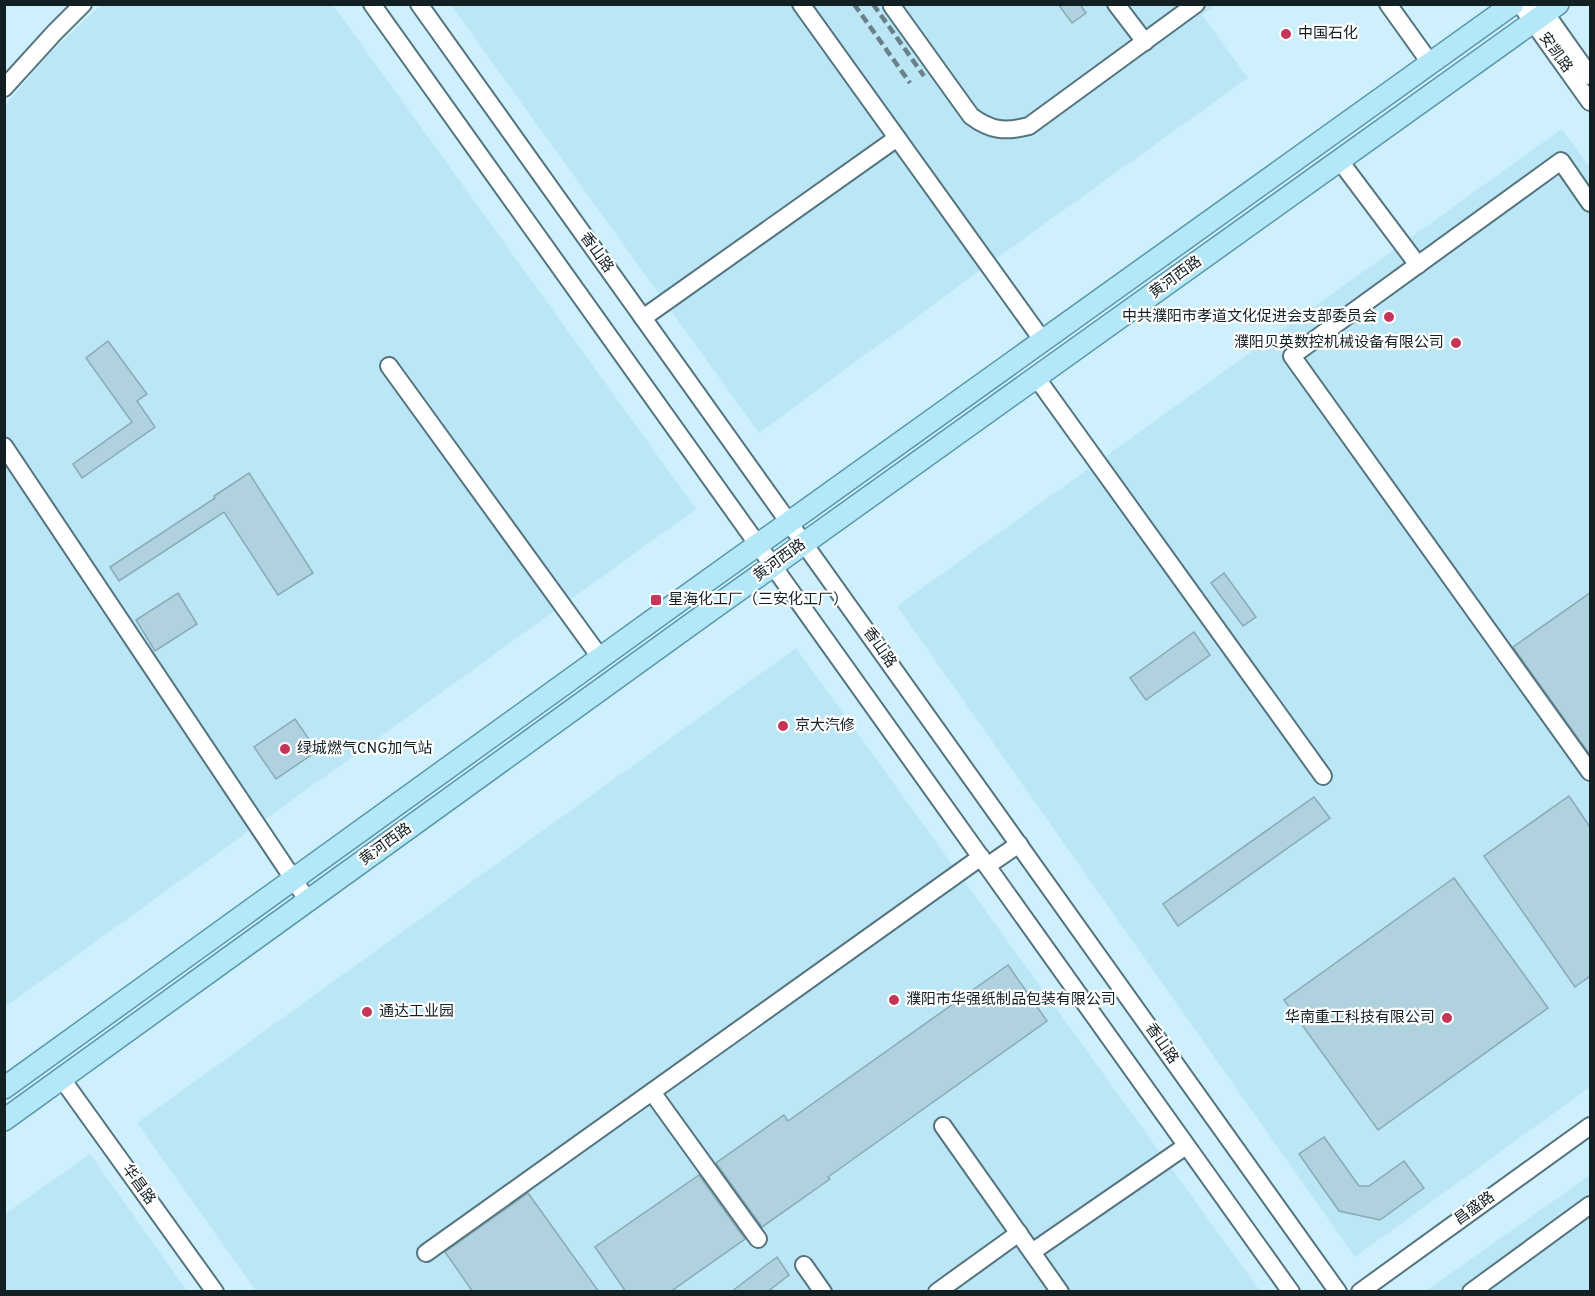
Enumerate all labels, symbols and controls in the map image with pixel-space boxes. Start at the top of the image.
place label: 中国石化 [1298,24,1358,44]
marker: 中国石化 [1279,27,1293,41]
street label: 安凯路 [1534,29,1576,77]
street label: 香山路 [575,229,617,277]
street label: 黄河西路 [1146,253,1206,303]
place label: 中共濮阳市孝道文化促进会支部委员会 [1122,307,1377,327]
marker: 中共濮阳市孝道文化促进会支部委员会 [1382,310,1396,324]
place label: 濮阳贝英数控机械设备有限公司 [1234,334,1444,353]
marker: 濮阳贝英数控机械设备有限公司 [1449,336,1463,350]
street label: 黄河西路 [750,536,810,586]
place label: 星海化工厂（三安化工厂） [668,590,848,610]
marker: 星海化工厂（三安化工厂） [649,593,663,607]
street label: 香山路 [858,624,900,672]
place label: 京大汽修 [795,717,855,736]
marker: 京大汽修 [776,719,790,733]
place label: 绿城燃气CNG加气站 [297,739,433,759]
marker: 绿城燃气CNG加气站 [278,742,292,756]
street label: 黄河西路 [356,820,416,870]
place label: 濮阳市华强纸制品包装有限公司 [906,990,1116,1010]
marker: 濮阳市华强纸制品包装有限公司 [887,993,901,1007]
place label: 通达工业园 [379,1003,454,1022]
marker: 通达工业园 [360,1005,374,1019]
place label: 华南重工科技有限公司 [1285,1008,1435,1028]
marker: 华南重工科技有限公司 [1440,1011,1454,1025]
street label: 香山路 [1140,1020,1182,1068]
street label: 华昌路 [117,1161,160,1209]
street label: 昌盛路 [1451,1187,1499,1230]

